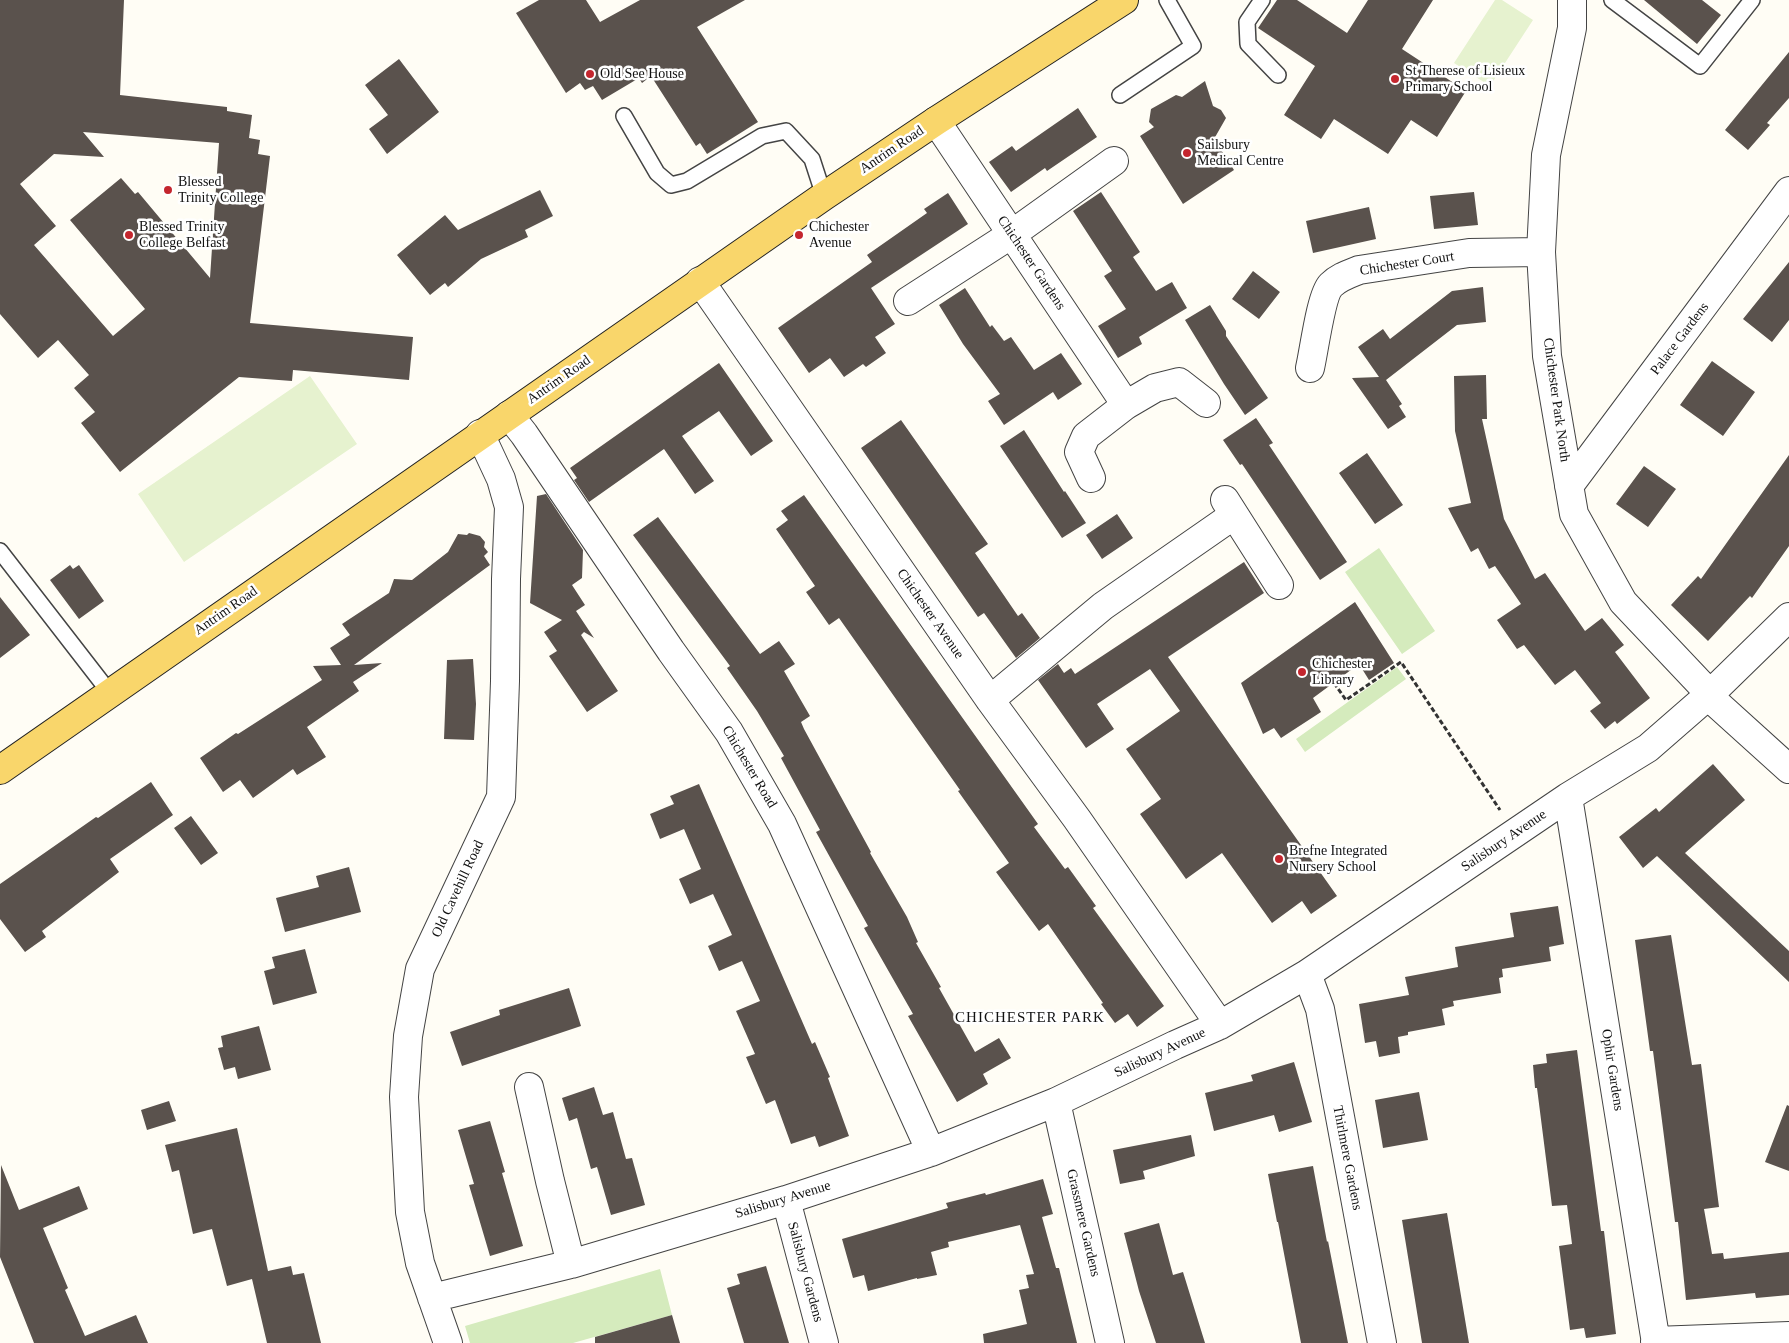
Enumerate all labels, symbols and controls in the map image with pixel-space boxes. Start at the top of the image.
place label: St Therese of Lisieux Primary School [1405,63,1525,95]
place label: Old See House [600,66,684,82]
marker: Old See House [584,68,596,80]
marker: St Therese of Lisieux Primary School [1389,73,1401,85]
street label: Antrim Road [857,122,927,178]
place label: Sailsbury Medical Centre [1197,137,1284,170]
marker: Sailsbury Medical Centre [1181,147,1193,159]
place label: Blessed Trinity College [178,174,263,206]
marker: Blessed Trinity College [162,184,174,196]
street label: Chichester Gardens [993,213,1069,313]
place label: Blessed Trinity College Belfast [139,219,226,252]
place label: Chichester Avenue [809,219,869,252]
marker: Blessed Trinity College Belfast [123,229,135,241]
marker: Chichester Avenue [793,229,805,241]
street label: Chichester Court [1359,248,1455,280]
street label: Palace Gardens [1647,299,1713,379]
street label: Chichester Park North [1539,337,1573,463]
street label: Antrim Road [524,352,594,408]
street label: Chichester Avenue [893,566,967,662]
street label: Antrim Road [191,583,261,639]
place label: Chichester Library [1312,656,1372,689]
marker: Chichester Library [1296,666,1308,678]
street label: Chichester Road [718,723,780,811]
street label: Salisbury Avenue [1458,806,1550,876]
street label: Old Cavehill Road [428,838,488,940]
place label: Brefne Integrated Nursery School [1289,843,1387,876]
marker: Brefne Integrated Nursery School [1273,853,1285,865]
district label: CHICHESTER PARK [953,1009,1107,1027]
street label: Salisbury Avenue [1112,1024,1208,1082]
street label: Ophir Gardens [1597,1028,1627,1112]
street label: Thirlmere Gardens [1329,1104,1365,1212]
street label: Grassmere Gardens [1062,1168,1104,1278]
street label: Salisbury Avenue [733,1178,833,1222]
street label: Salisbury Gardens [784,1220,826,1324]

